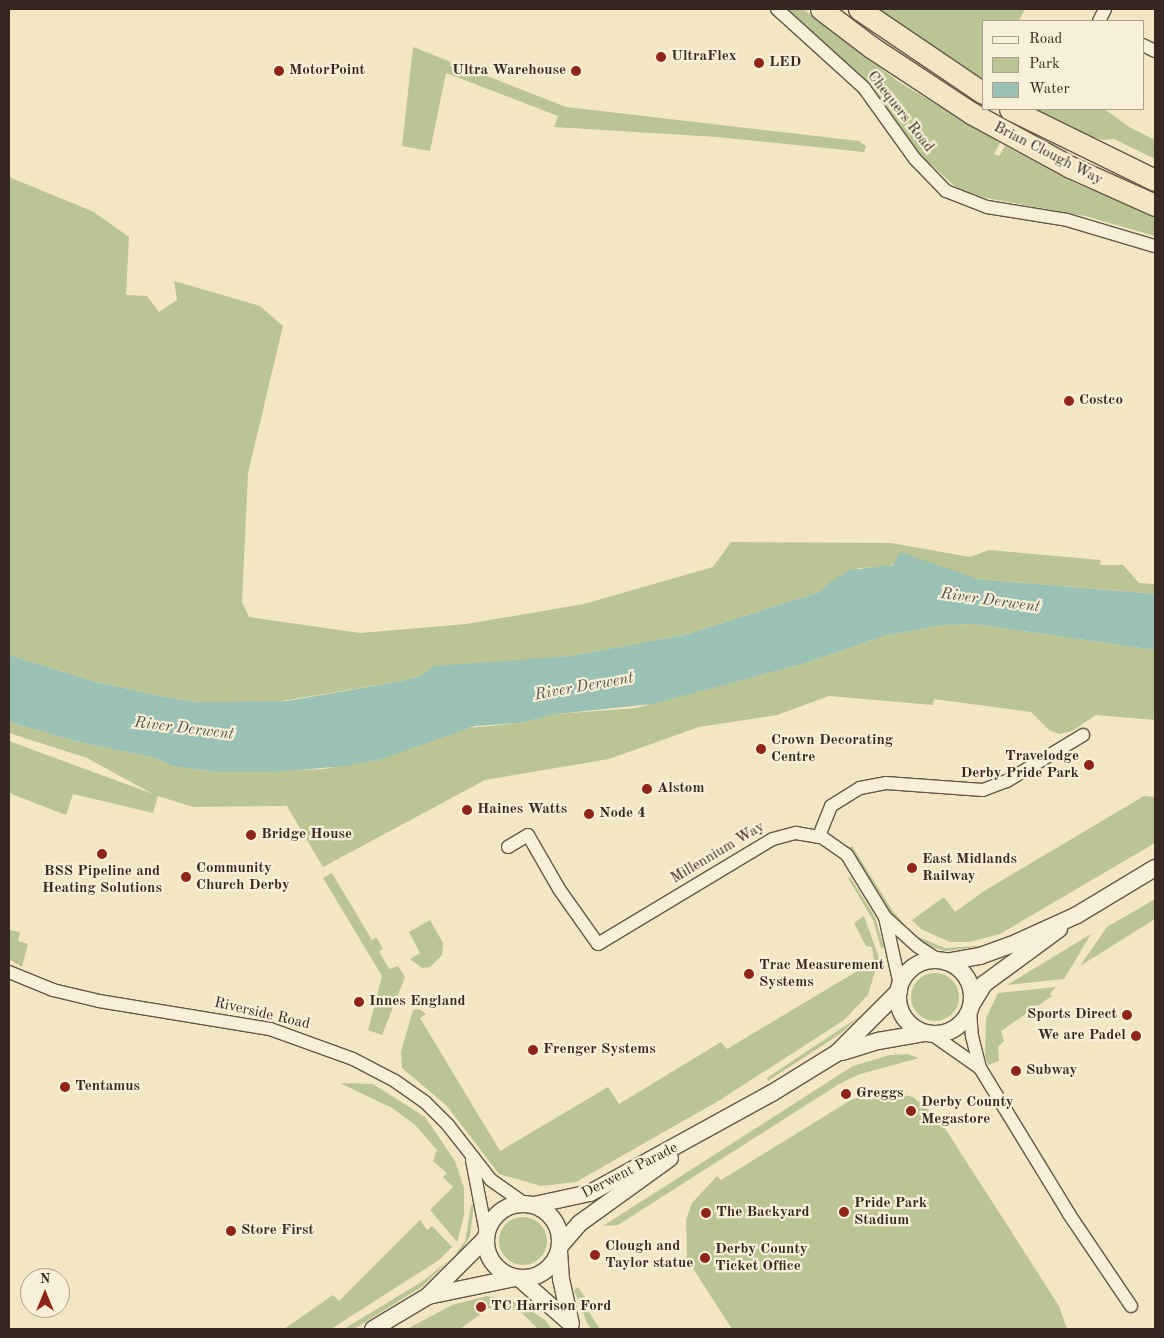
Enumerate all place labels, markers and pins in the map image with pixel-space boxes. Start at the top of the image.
place label: UltraFlex [671,48,737,66]
marker: UltraFlex [655,51,667,63]
place label: LED [769,54,801,72]
marker: LED [753,57,765,69]
place label: MotorPoint [289,62,365,80]
place label: Ultra Warehouse [452,62,566,80]
marker: MotorPoint [273,65,285,77]
marker: Ultra Warehouse [570,65,582,77]
place label: Costco [1079,392,1123,410]
marker: Costco [1063,395,1075,407]
place label: Crown Decorating Centre [771,731,893,766]
marker: Crown Decorating Centre [755,743,767,755]
place label: Travelodge Derby Pride Park [960,747,1079,782]
marker: Travelodge Derby Pride Park [1083,759,1095,771]
place label: Alstom [657,780,704,798]
marker: Alstom [641,783,653,795]
place label: Haines Watts [477,801,567,819]
marker: Haines Watts [461,804,473,816]
place label: Node 4 [599,805,646,823]
marker: Node 4 [583,808,595,820]
place label: Bridge House [261,826,352,844]
marker: Bridge House [245,829,257,841]
marker: BSS Pipeline and Heating Solutions [96,848,108,860]
place label: East Midlands Railway [922,850,1017,885]
place label: Community Church Derby [196,859,290,894]
place label: BSS Pipeline and Heating Solutions [42,862,162,897]
marker: East Midlands Railway [906,862,918,874]
marker: Community Church Derby [180,871,192,883]
place label: Trac Measurement Systems [759,956,884,991]
marker: Trac Measurement Systems [743,968,755,980]
place label: Innes England [369,993,466,1011]
marker: Innes England [353,996,365,1008]
place label: Sports Direct [1027,1006,1117,1024]
marker: Sports Direct [1121,1009,1133,1021]
place label: We are Padel [1037,1027,1126,1045]
marker: We are Padel [1130,1030,1142,1042]
place label: Frenger Systems [543,1041,656,1059]
marker: Frenger Systems [527,1044,539,1056]
place label: Subway [1026,1062,1077,1080]
marker: Subway [1010,1065,1022,1077]
place label: Tentamus [75,1078,140,1096]
marker: Tentamus [59,1081,71,1093]
place label: Greggs [856,1085,903,1103]
marker: Greggs [840,1088,852,1100]
place label: Derby County Megastore [921,1093,1014,1128]
marker: Derby County Megastore [905,1105,917,1117]
place label: Pride Park Stadium [854,1194,927,1229]
place label: The Backyard [716,1204,810,1222]
marker: Pride Park Stadium [838,1206,850,1218]
marker: The Backyard [700,1207,712,1219]
place label: Store First [241,1222,314,1240]
marker: Store First [225,1225,237,1237]
place label: Clough and Taylor statue [605,1237,693,1272]
place label: Derby County Ticket Office [715,1240,808,1275]
marker: Clough and Taylor statue [589,1249,601,1261]
marker: Derby County Ticket Office [699,1252,711,1264]
place label: TC Harrison Ford [491,1298,611,1316]
marker: TC Harrison Ford [475,1301,487,1313]

